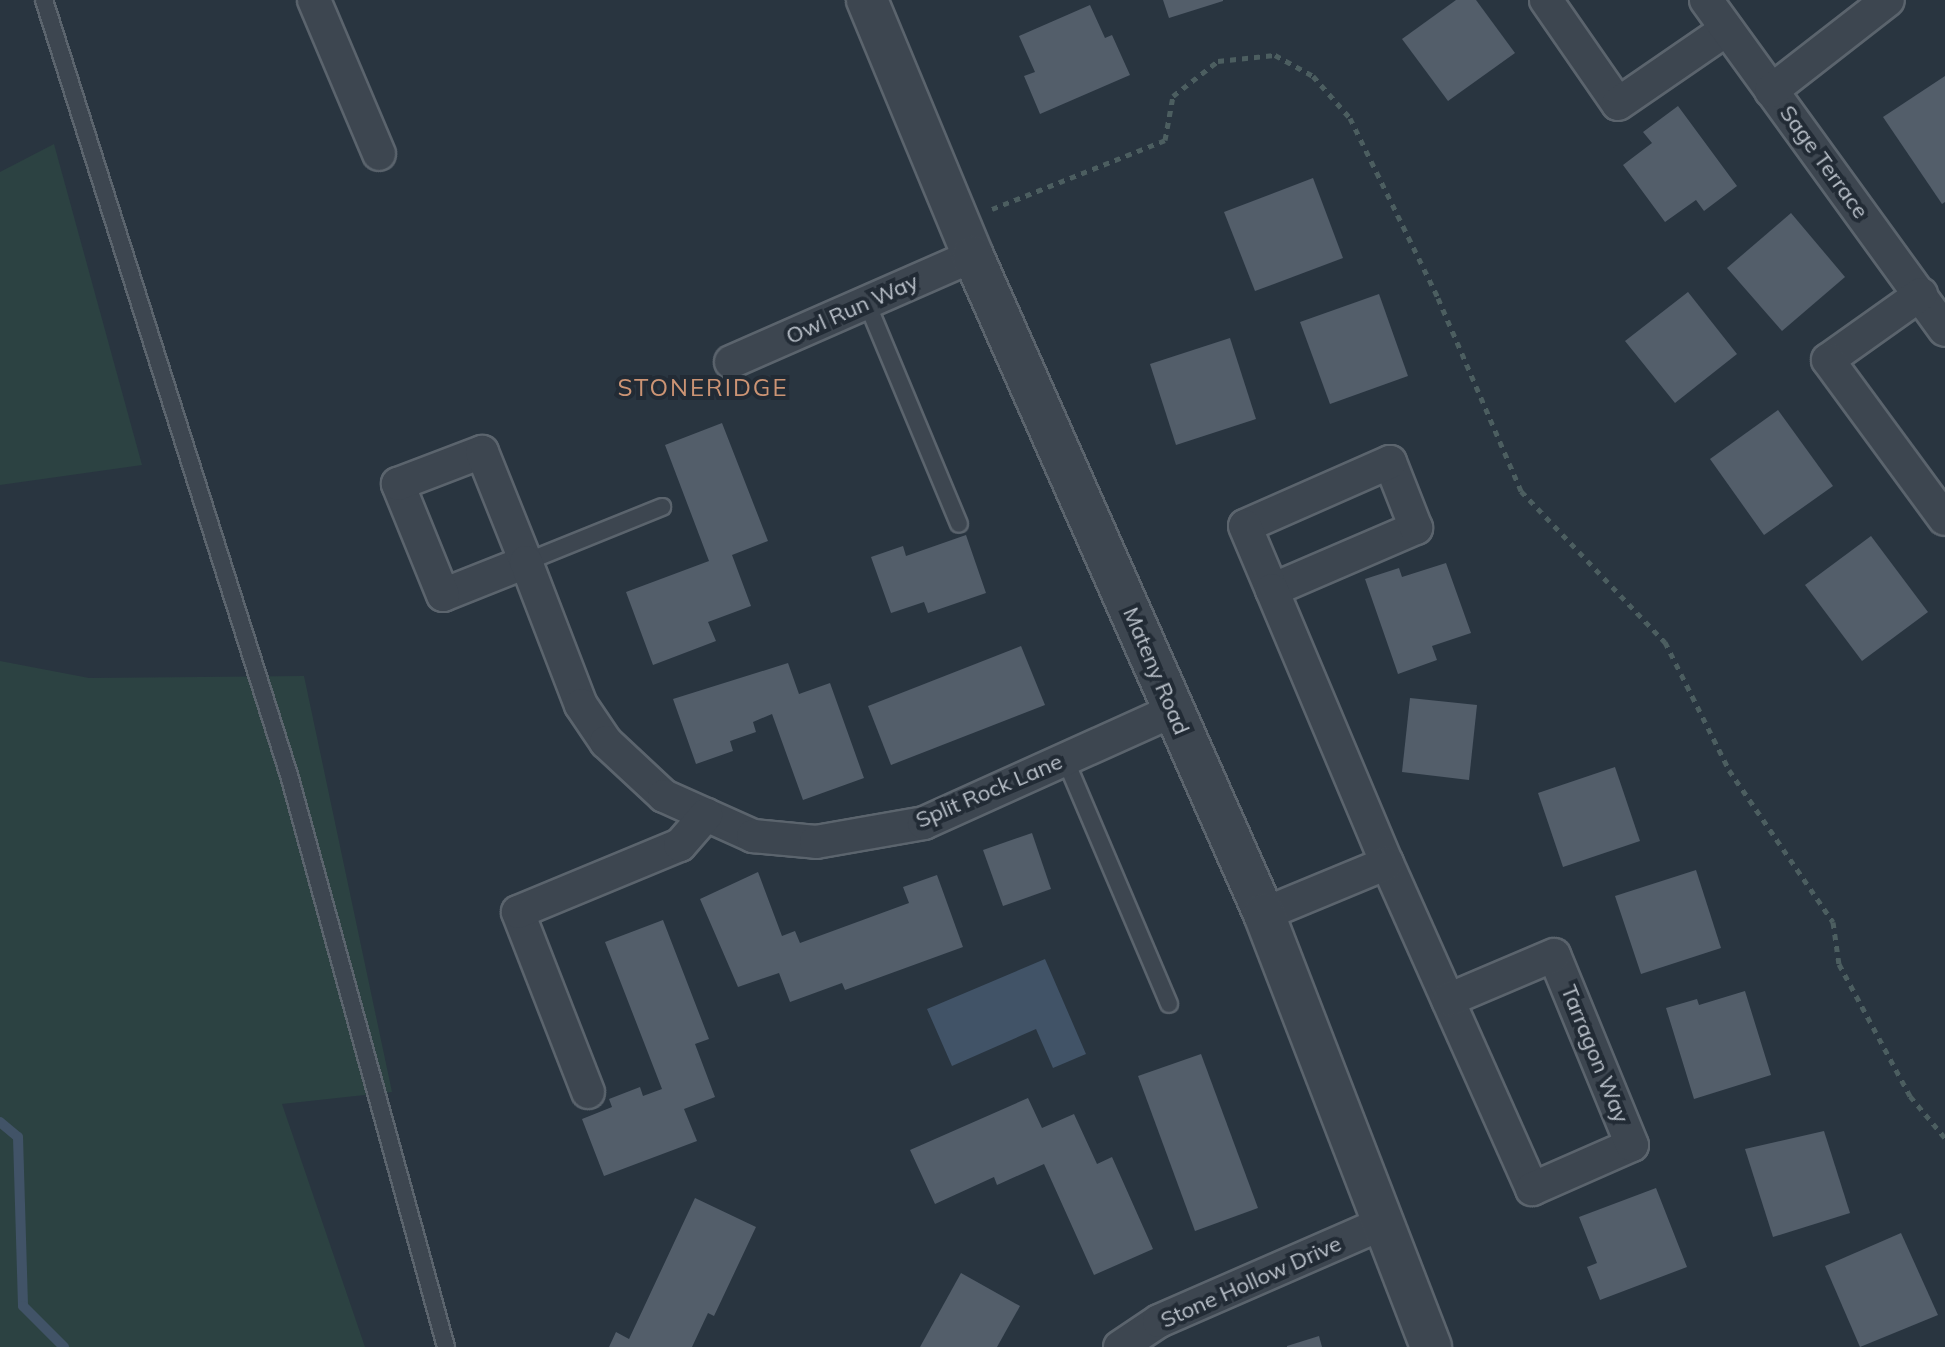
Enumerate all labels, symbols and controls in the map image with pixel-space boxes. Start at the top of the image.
street label: Sage Terrace [1774,100,1874,224]
street label: Owl Run Way [782,268,922,350]
district label: STONERIDGE [617,374,789,402]
street label: Mateny Road [1117,603,1195,739]
street label: Split Rock Lane [912,748,1066,834]
street label: Tarragon Way [1555,981,1635,1127]
street label: Stone Hollow Drive [1157,1230,1345,1334]

